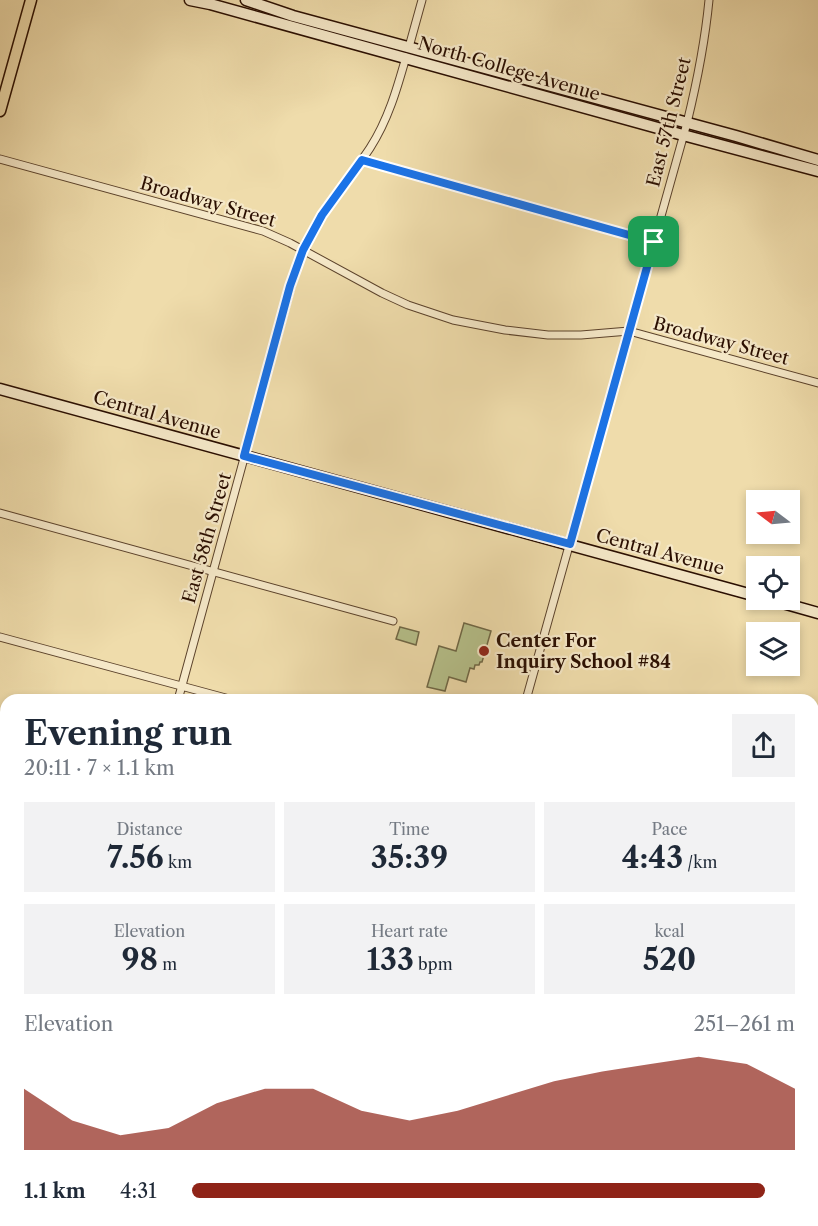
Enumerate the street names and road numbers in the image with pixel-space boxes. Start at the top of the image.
street label: North College Avenue [415,32,603,106]
street label: East 57th Street [642,54,696,189]
street label: Broadway Street [138,172,279,232]
street label: Broadway Street [651,312,792,370]
street label: Central Avenue [91,386,223,444]
street label: East 58th Street [178,470,236,606]
street label: Central Avenue [593,524,727,580]

